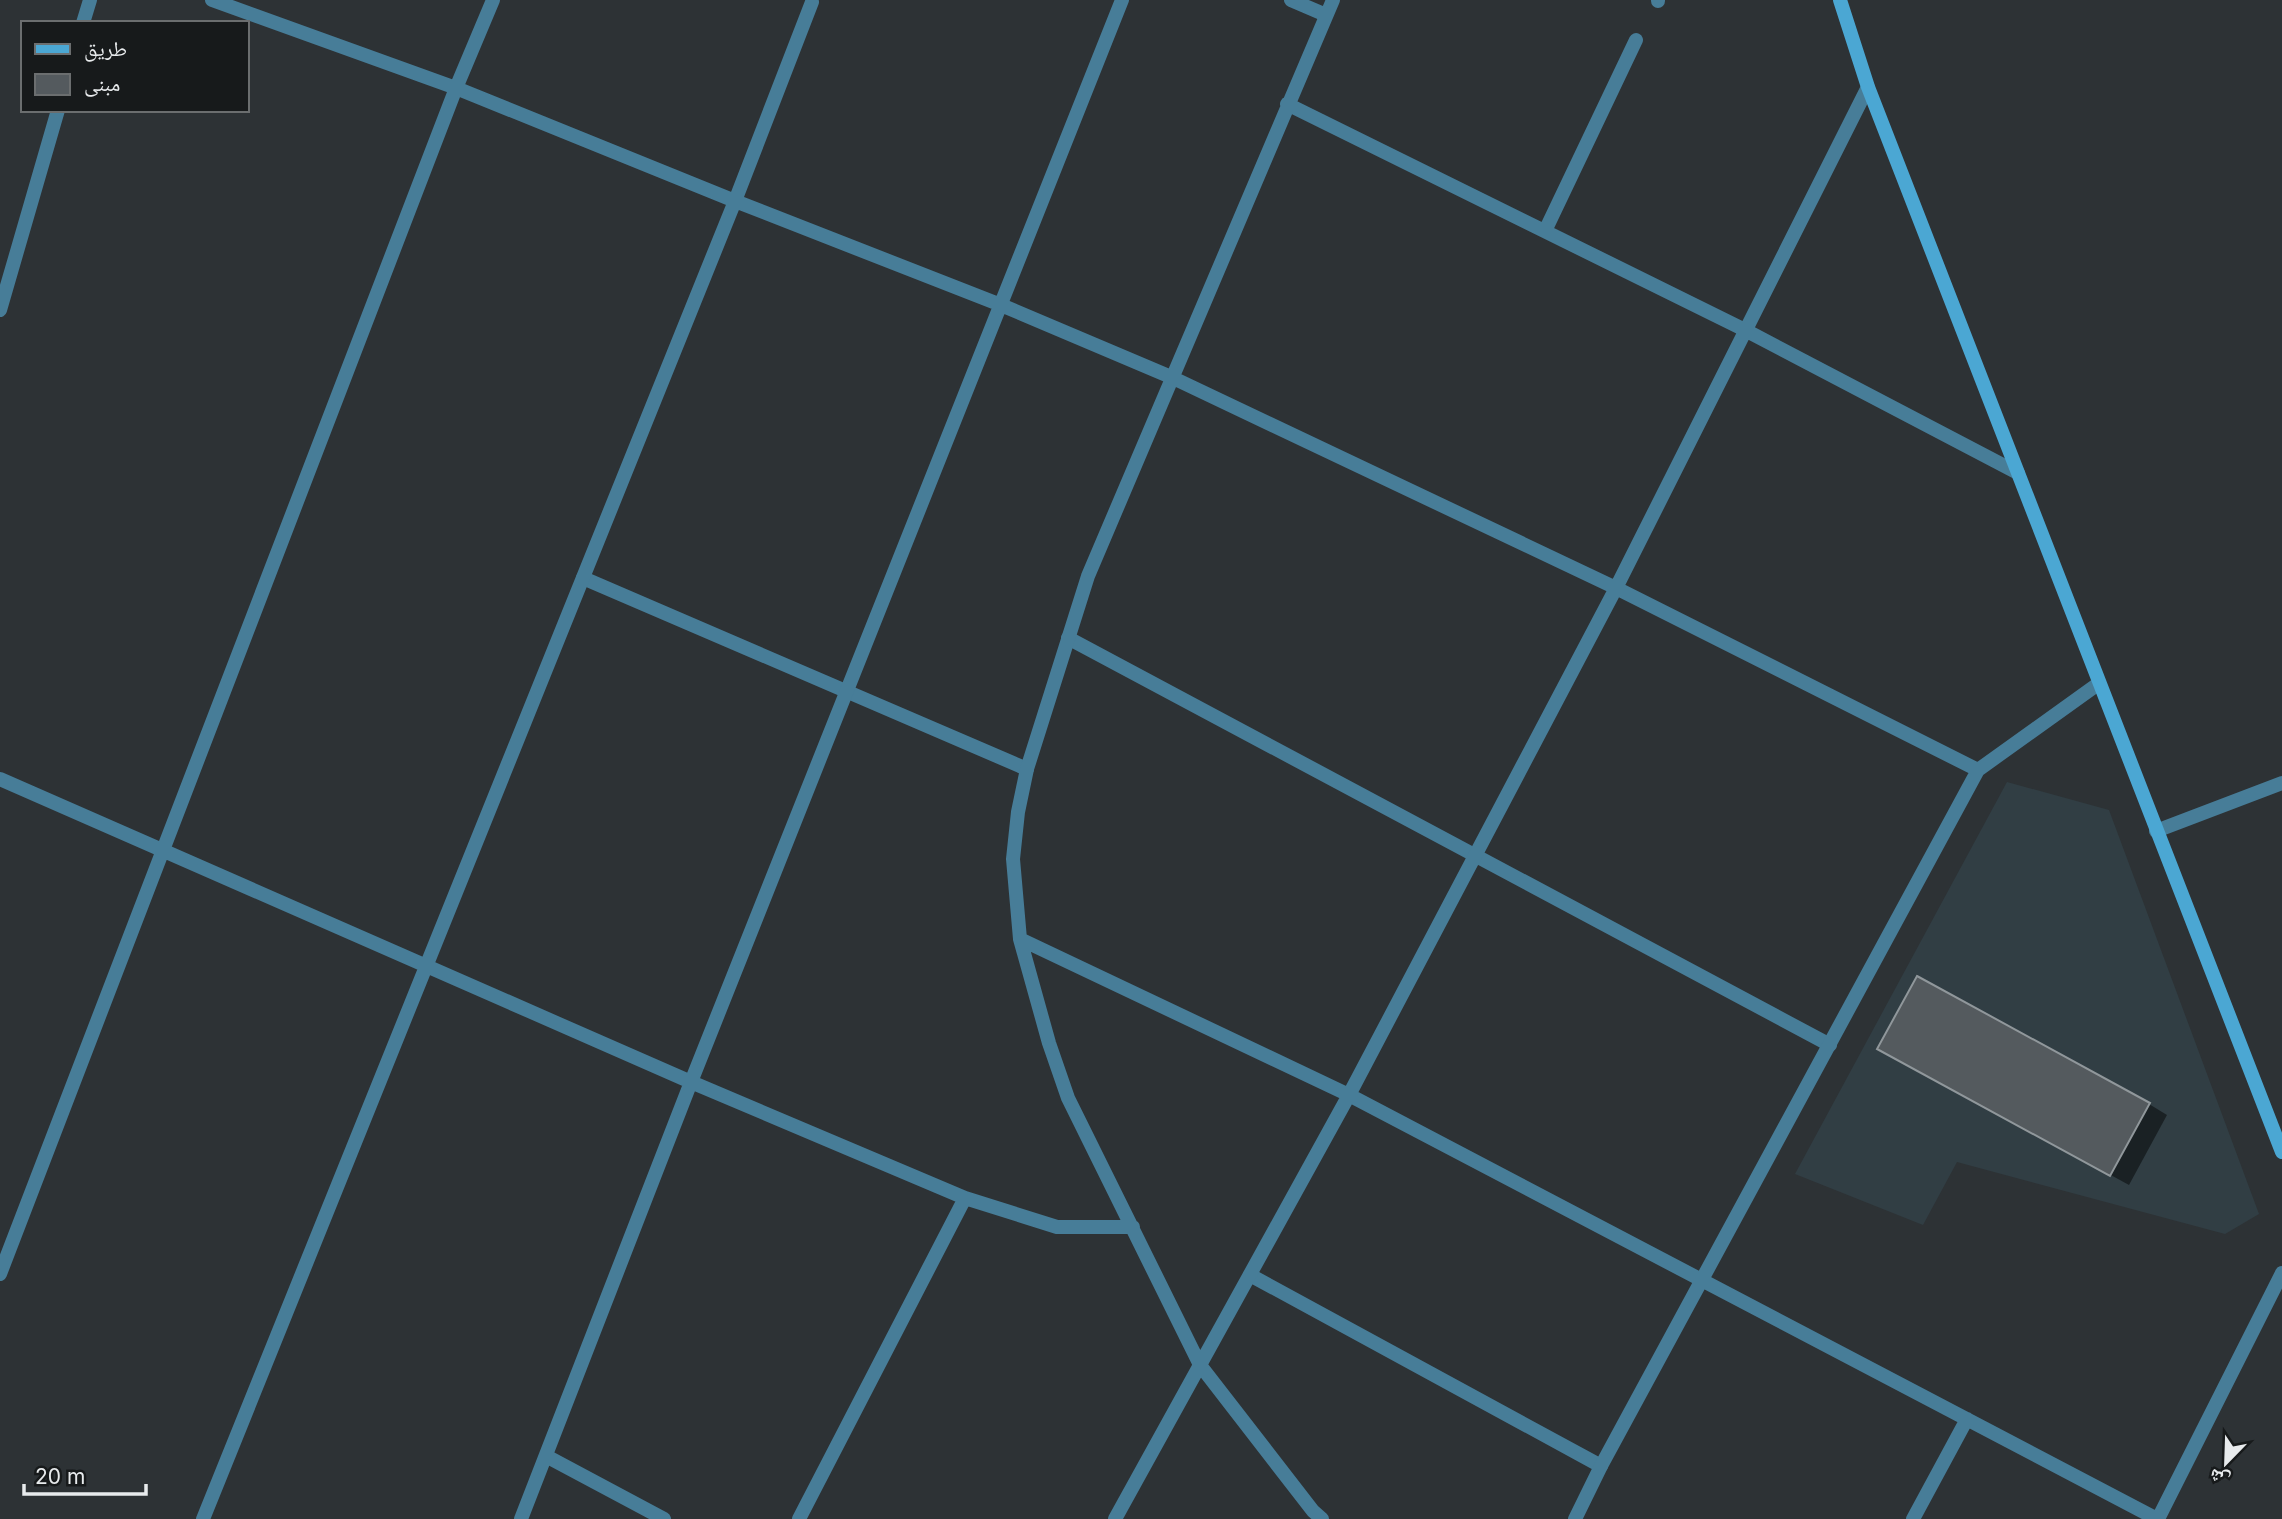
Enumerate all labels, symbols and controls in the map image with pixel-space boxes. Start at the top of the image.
legend [21,21,248,112]
text: طريق [84,36,127,62]
text: مبنى [84,71,120,97]
north arrow [2191,1428,2261,1498]
scale bar [24,1452,147,1496]
text: 20 m [35,1464,85,1489]
text: ش [2206,1464,2233,1493]

